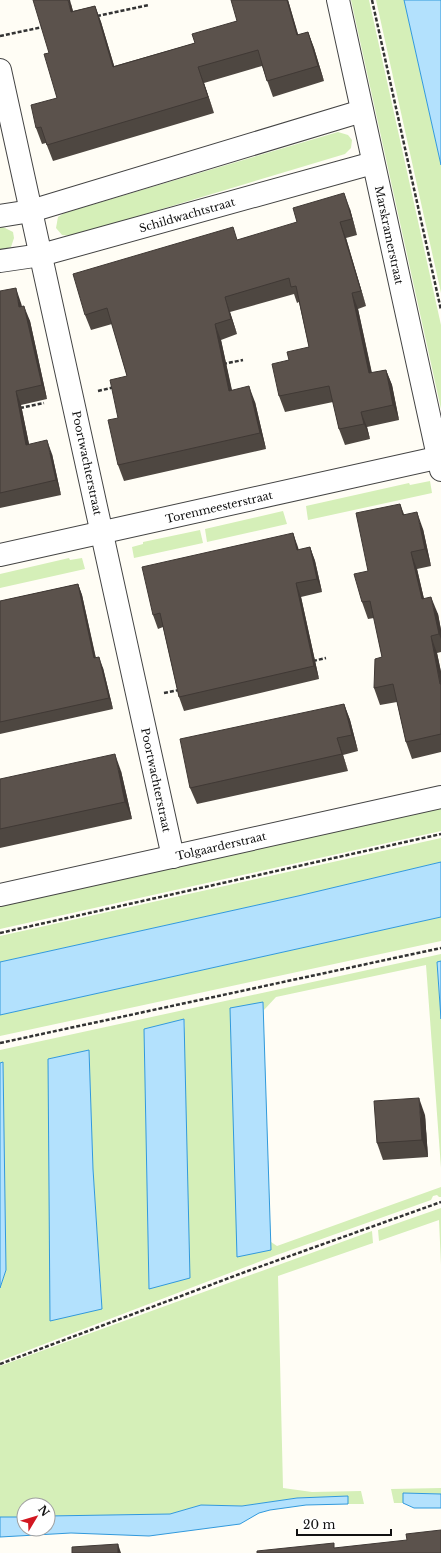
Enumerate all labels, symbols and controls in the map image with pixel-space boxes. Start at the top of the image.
street label: Marskramerstraat [372,184,406,286]
street label: Schildwachtstraat [138,194,237,235]
street label: Poortwachterstraat [69,410,105,517]
street label: Torenmeesterstraat [164,488,275,526]
street label: Poortwachterstraat [138,727,174,834]
street label: Tolgaarderstraat [175,829,268,863]
north arrow [16,1497,56,1537]
text: N [35,1502,53,1520]
scale bar [297,1511,391,1537]
text: 20 m [303,1517,335,1532]

